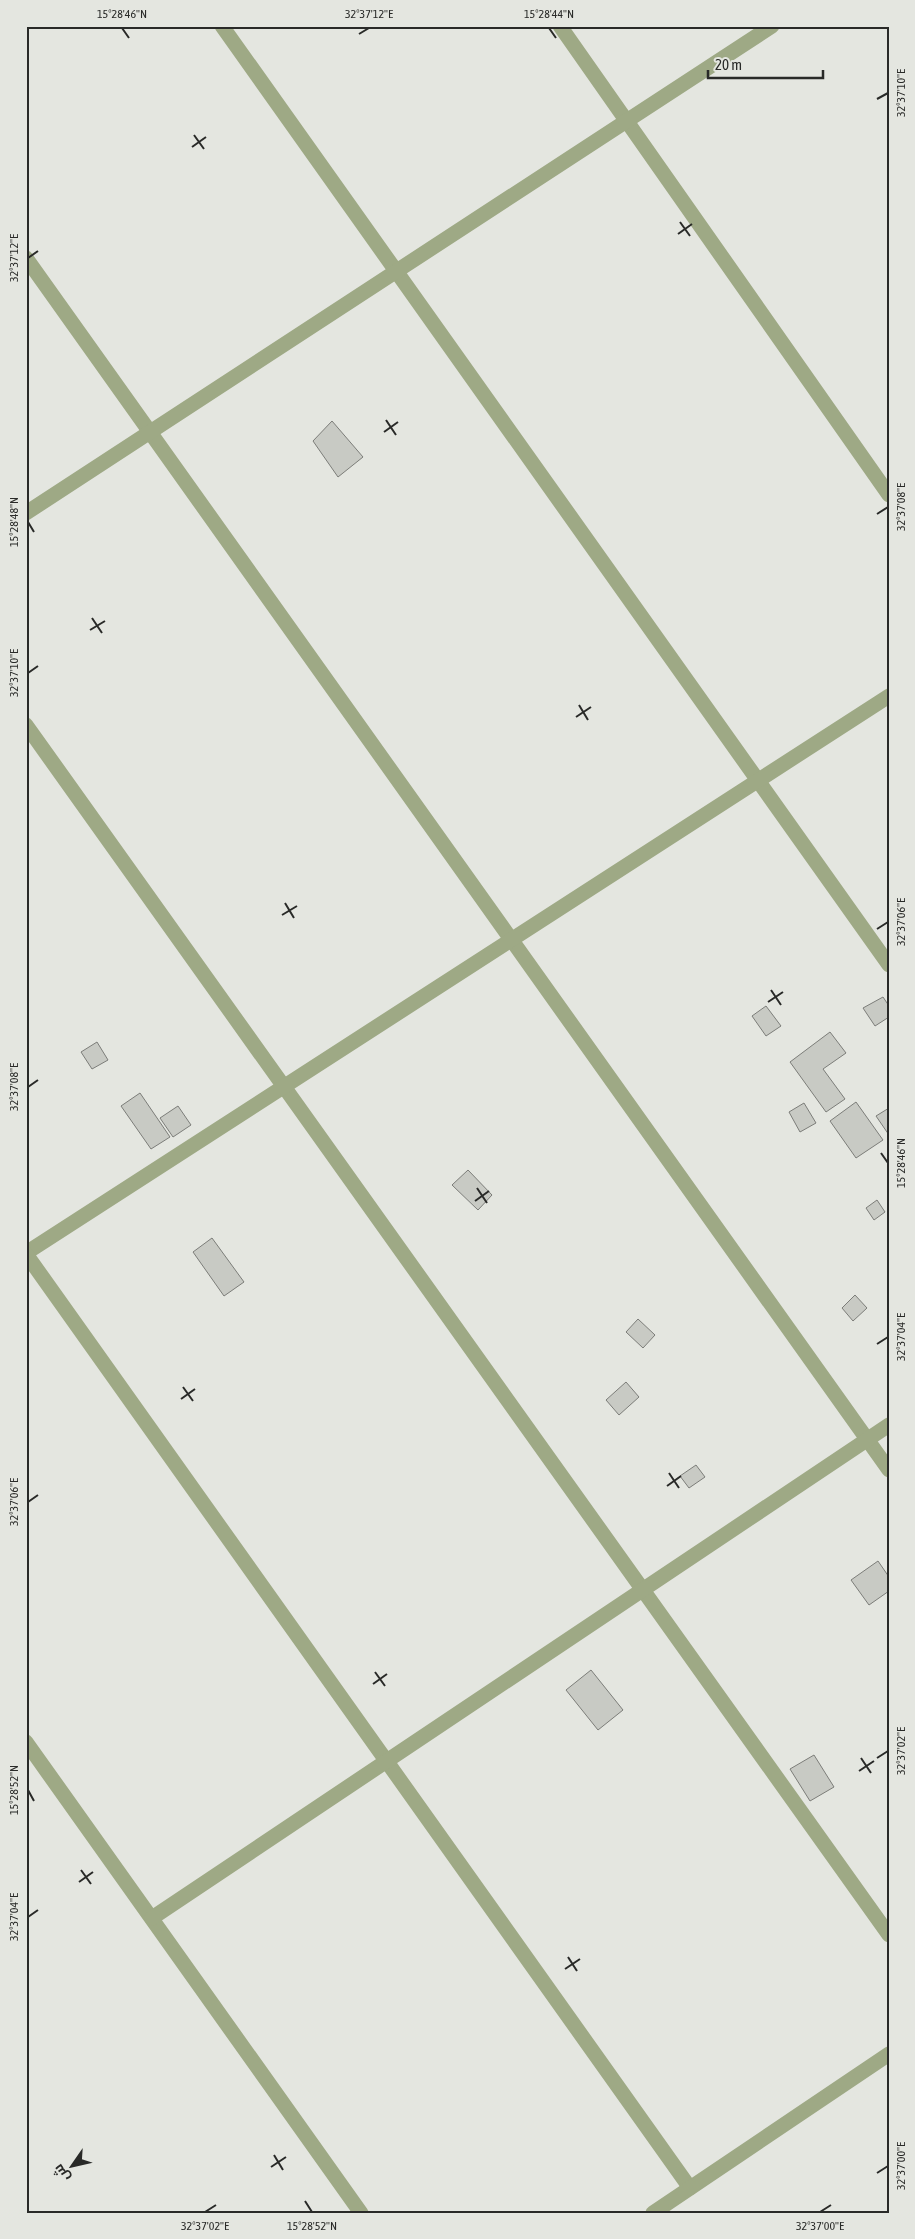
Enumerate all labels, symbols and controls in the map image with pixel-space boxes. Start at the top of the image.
text: 15°28'46"N [97,7,147,21]
text: 32°37'12"E [345,7,393,21]
text: 15°28'44"N [524,7,574,21]
scale bar [708,48,822,80]
text: 20 m [715,56,742,73]
text: 32°37'10"E [894,69,908,117]
text: 32°37'12"E [7,234,21,282]
text: 32°37'08"E [894,483,908,531]
text: 15°28'48"N [7,497,21,547]
text: 32°37'10"E [7,649,21,697]
text: 32°37'06"E [894,898,908,946]
text: 32°37'08"E [7,1063,21,1111]
text: 15°28'46"N [894,1138,908,1188]
text: 32°37'04"E [894,1313,908,1361]
text: 32°37'06"E [7,1478,21,1526]
text: 32°37'02"E [894,1727,908,1775]
text: 15°28'52"N [7,1765,21,1815]
text: 32°37'04"E [7,1893,21,1941]
north arrow [48,2142,98,2192]
text: 32°37'00"E [894,2142,908,2190]
text: ش [50,2161,74,2185]
text: 32°37'02"E [181,2219,229,2233]
text: 15°28'52"N [287,2219,337,2233]
text: 32°37'00"E [796,2219,844,2233]

